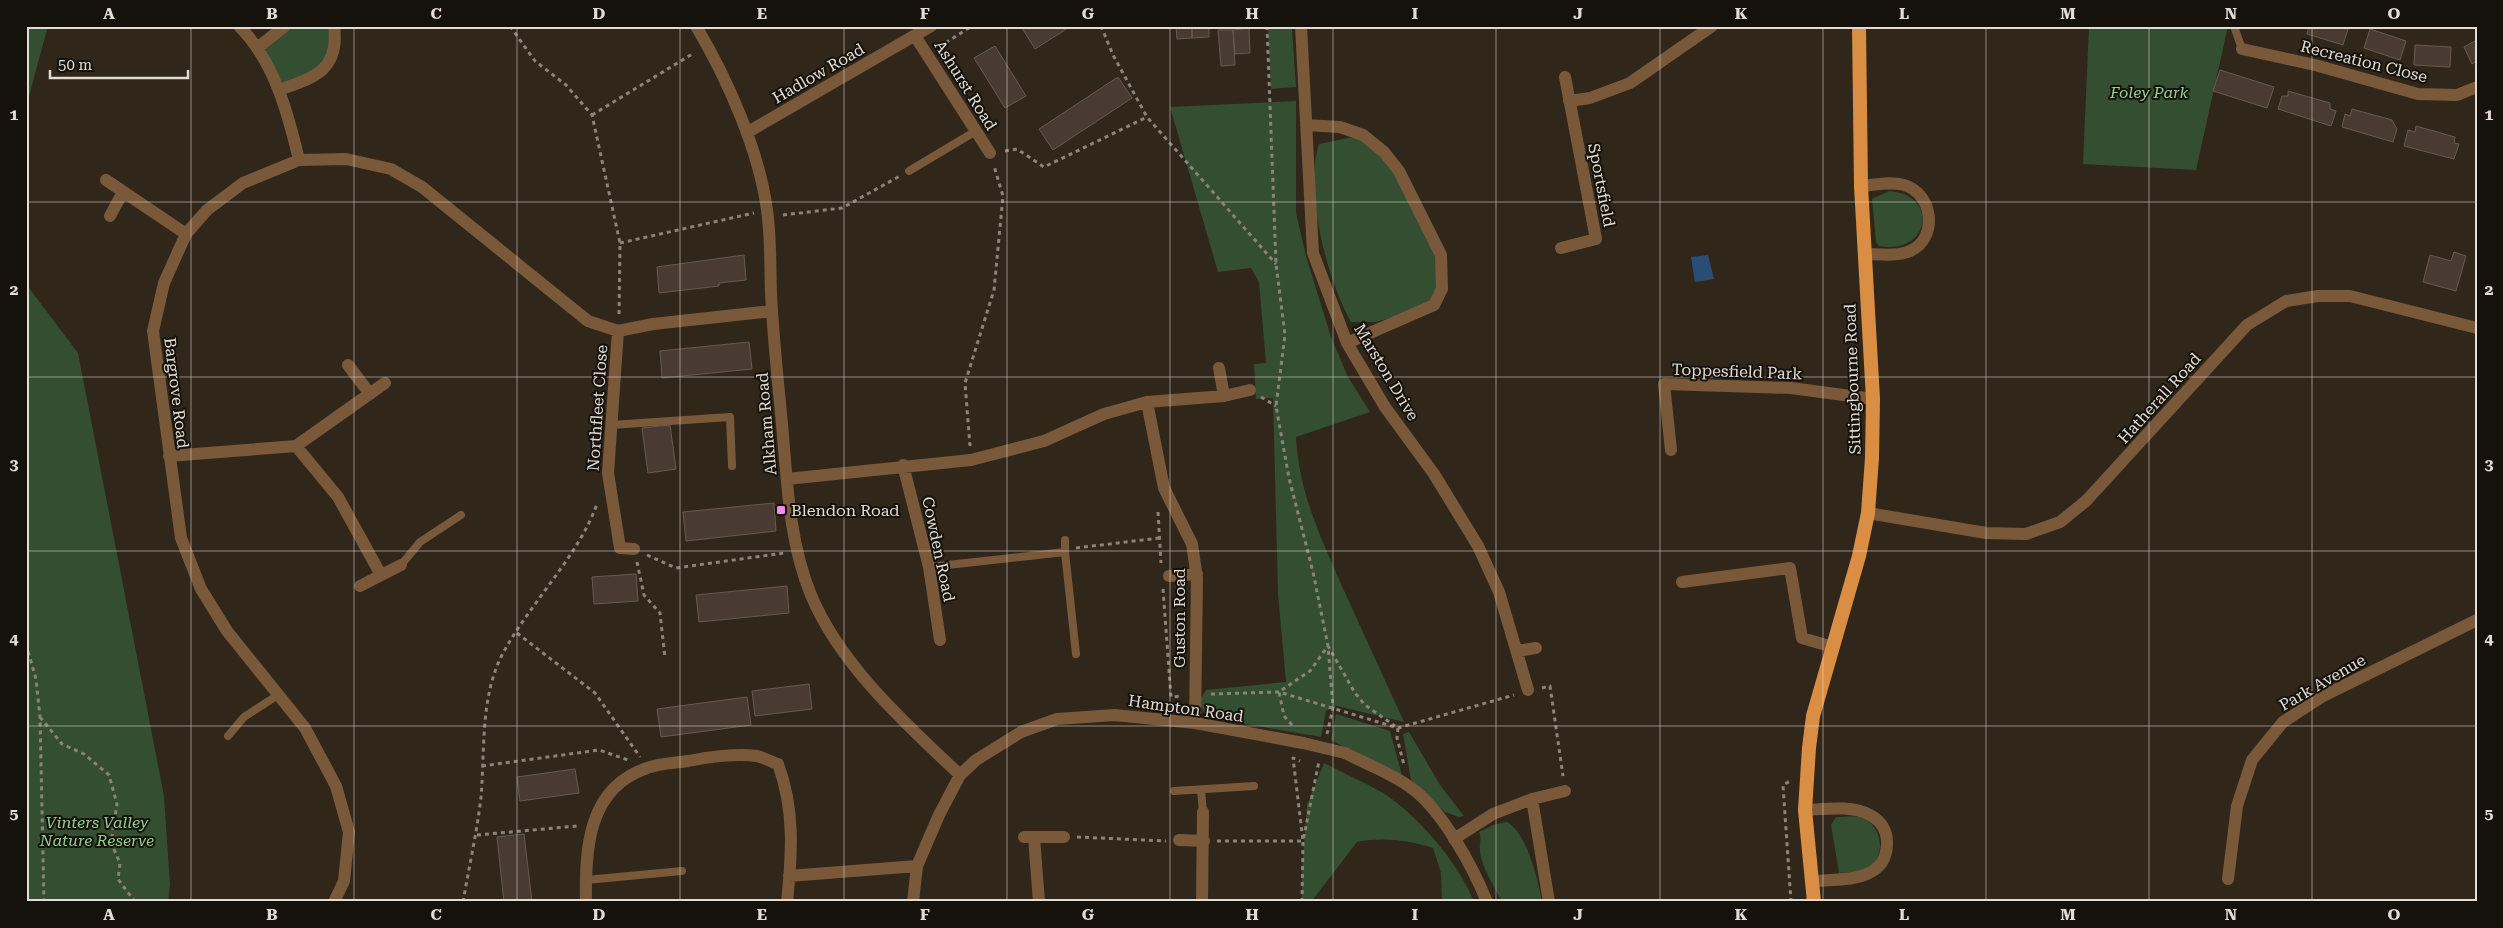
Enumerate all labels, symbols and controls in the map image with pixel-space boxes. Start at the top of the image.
text: A [103,4,115,23]
text: B [266,4,278,23]
text: C [430,4,442,23]
text: D [593,4,606,23]
text: E [757,4,767,23]
text: F [920,4,930,23]
text: G [1082,4,1095,23]
text: H [1245,4,1259,23]
text: I [1412,4,1418,23]
text: J [1573,4,1583,23]
text: K [1735,4,1748,23]
text: L [1899,4,1909,23]
text: M [2060,4,2076,23]
text: N [2225,4,2237,23]
text: O [2388,4,2401,23]
street label: Ashurst Road [930,37,1001,134]
street label: Recreation Close [2298,37,2430,86]
street label: Hadlow Road [769,39,868,107]
scale bar [50,48,188,80]
text: 50 m [58,56,93,74]
park label: Foley Park [2109,83,2188,102]
text: 1 [10,105,19,124]
text: 1 [2485,105,2494,124]
street label: Sportsfield [1584,142,1619,229]
text: 2 [10,280,19,299]
text: 2 [2485,280,2494,299]
street label: Sittingbourne Road [1840,303,1865,455]
street label: Marston Drive [1350,320,1423,424]
street label: Bargrove Road [160,336,193,450]
street label: Northfleet Close [584,344,611,472]
street label: Hatherall Road [2114,349,2205,447]
street label: Toppesfield Park [1671,360,1803,383]
street label: Alkham Road [753,372,780,476]
text: 3 [10,455,19,474]
text: 3 [2485,455,2494,474]
street label: Cowden Road [918,495,959,603]
place label: Blendon Road [791,501,900,520]
marker: Blendon Road [775,504,787,516]
street label: Guston Road [1170,568,1189,668]
text: 4 [10,629,19,648]
text: 4 [2485,629,2494,648]
street label: Park Avenue [2276,650,2369,715]
street label: Hampton Road [1127,691,1245,726]
text: 5 [10,804,19,823]
text: 5 [2485,804,2494,823]
park label: Vinters Valley Nature Reserve [39,813,154,850]
text: A [103,905,115,924]
text: B [266,905,278,924]
text: C [430,905,442,924]
text: D [593,905,606,924]
text: E [757,905,767,924]
text: F [920,905,930,924]
text: G [1082,905,1095,924]
text: H [1245,905,1259,924]
text: I [1412,905,1418,924]
text: J [1573,905,1583,924]
text: K [1735,905,1748,924]
text: L [1899,905,1909,924]
text: M [2060,905,2076,924]
text: N [2225,905,2237,924]
text: O [2388,905,2401,924]

